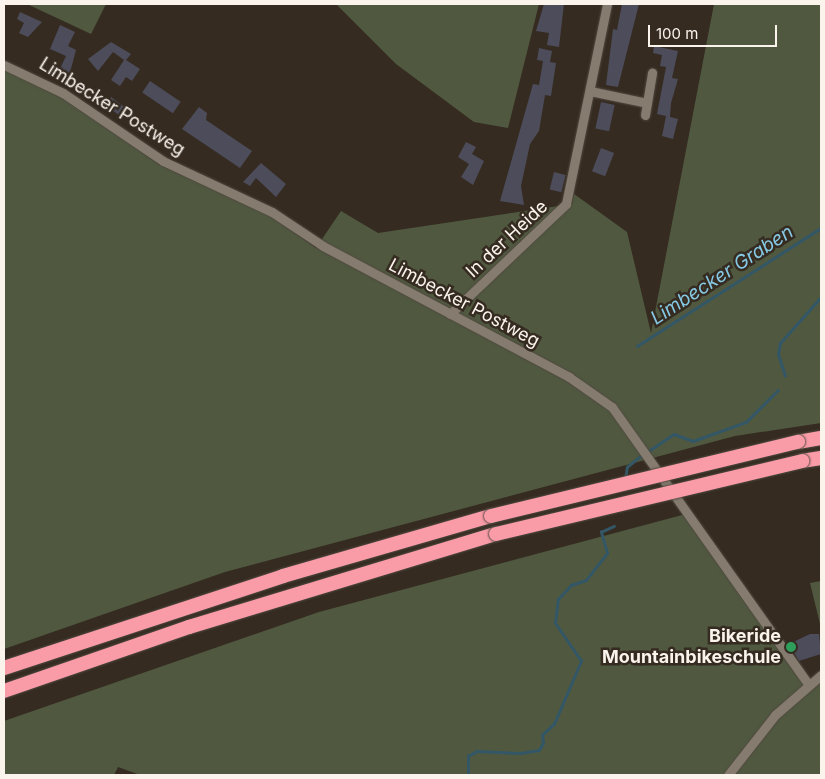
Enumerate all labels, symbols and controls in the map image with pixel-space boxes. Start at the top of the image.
scale bar [650,15,779,47]
text: 100 m [656,24,698,43]
street label: Limbecker Postweg [35,53,189,161]
street label: In der Heide [462,196,552,282]
water label: Limbecker Graben [646,220,798,330]
street label: Limbecker Postweg [385,254,543,352]
place label: Bikeride Mountainbikeschule [602,626,781,669]
marker: Bikeride Mountainbikeschule [785,641,797,653]

